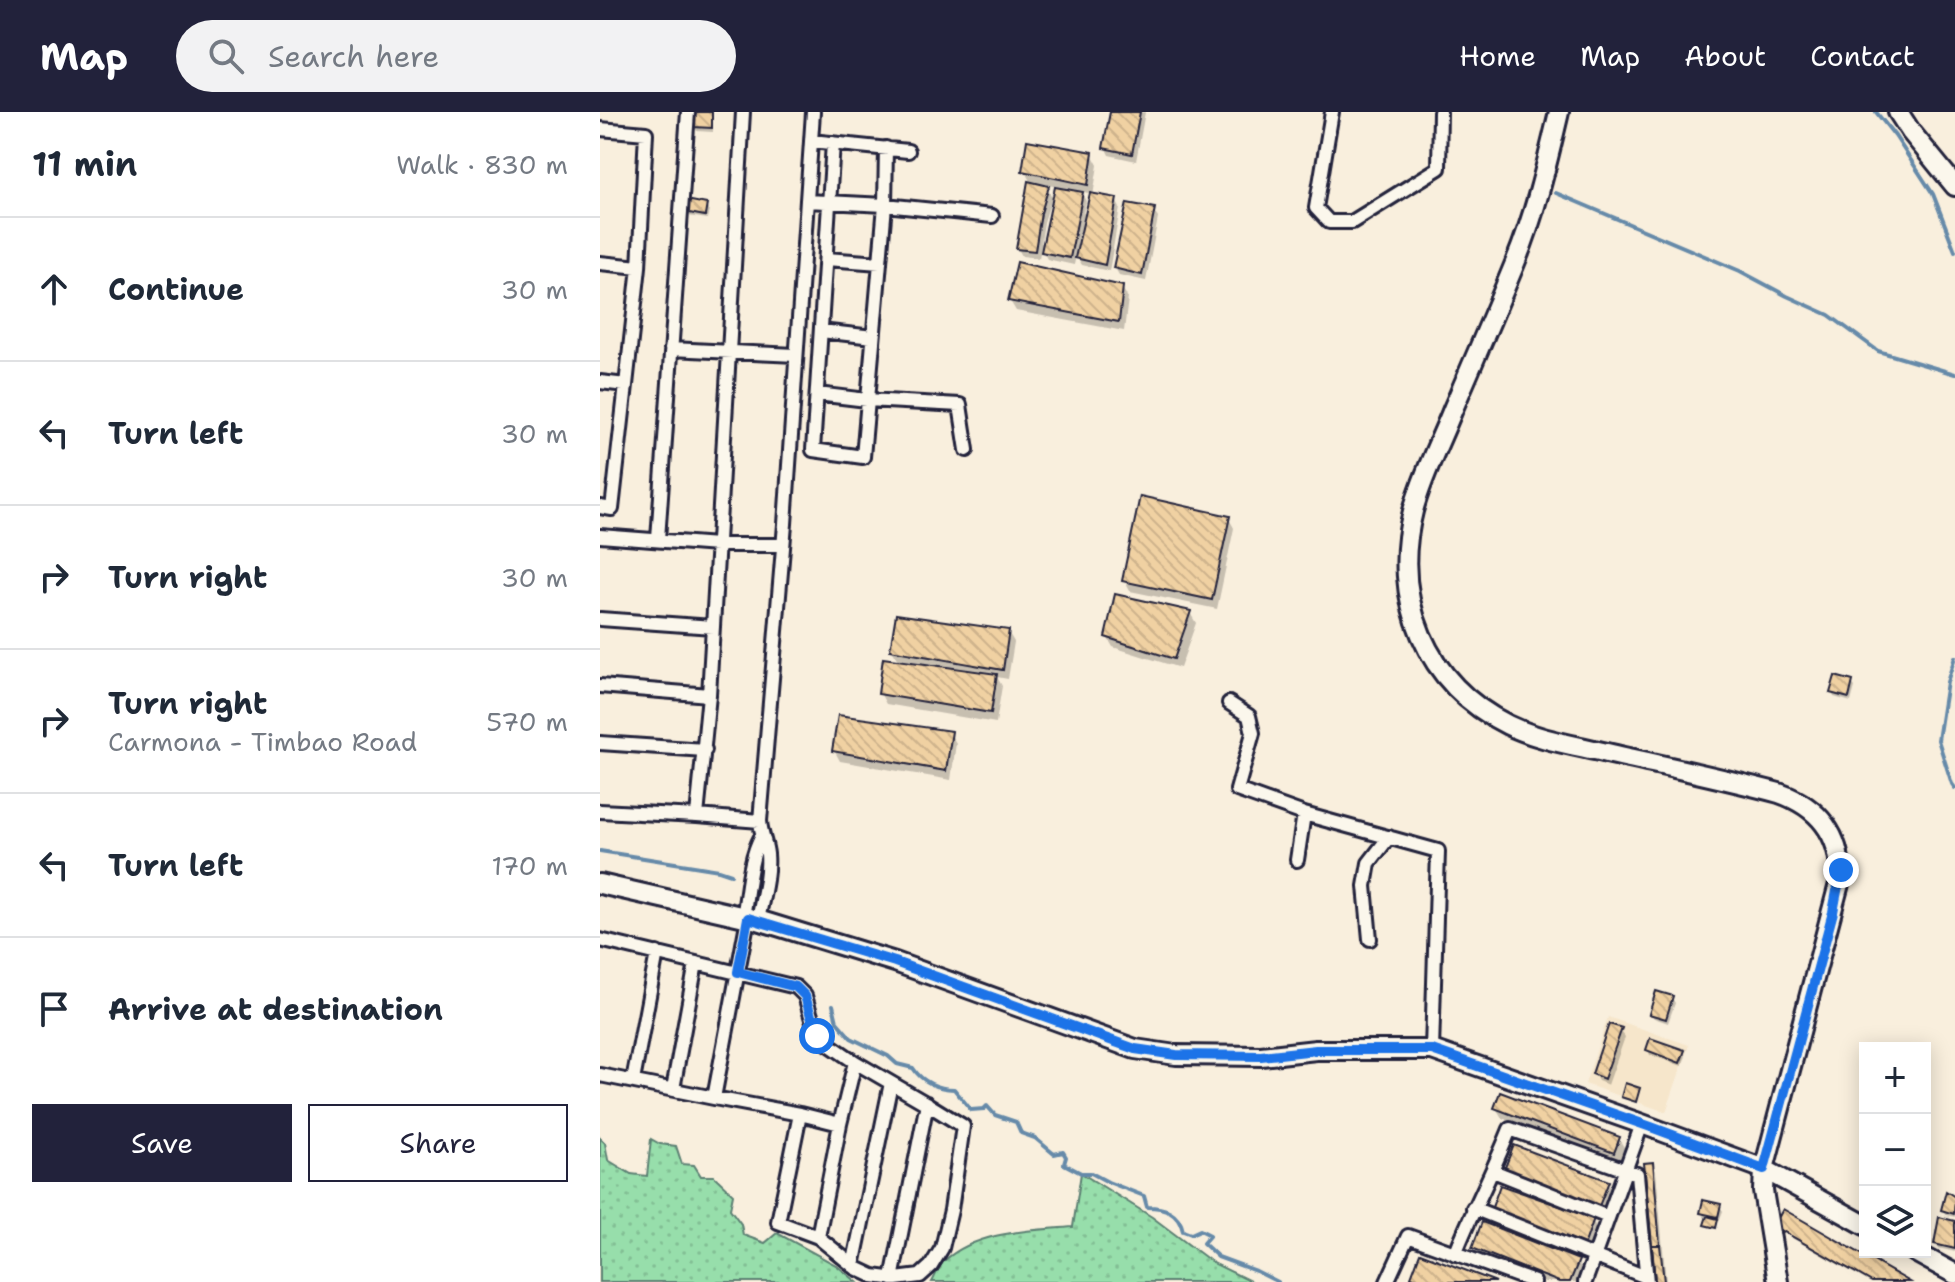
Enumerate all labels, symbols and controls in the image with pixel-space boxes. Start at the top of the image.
search box [176,20,736,92]
text: Map [40,31,128,82]
icon: search [204,34,248,78]
text: Search here [268,36,439,77]
text: Home [1459,37,1536,75]
text: Map [1580,37,1640,75]
text: About [1684,37,1766,75]
text: Contact [1810,37,1915,75]
text: 11 min [32,141,137,187]
text: Walk · 830 m [396,147,568,182]
icon: ahead [32,267,76,311]
text: Continue [108,269,244,310]
text: 30 m [501,272,568,307]
icon: left [32,411,76,455]
text: Turn left [108,413,243,454]
text: 30 m [501,416,568,451]
icon: right [32,555,76,599]
text: Turn right [108,557,267,598]
text: 30 m [501,560,568,595]
text: Turn right [108,683,267,724]
icon: right [32,699,76,743]
text: 570 m [486,704,568,739]
text: Carmona - Timbao Road [108,724,417,759]
icon: left [32,843,76,887]
text: Turn left [108,845,243,886]
text: 170 m [491,848,568,883]
route end [1823,852,1859,888]
icon: arrive [32,987,76,1031]
text: Arrive at destination [108,989,443,1030]
route start [799,1018,835,1054]
map controls [1859,1042,1931,1258]
button: + [1859,1042,1931,1114]
button: Save [32,1104,292,1182]
button: Share [308,1104,568,1182]
button: − [1859,1114,1931,1186]
button: layers [1859,1186,1931,1258]

